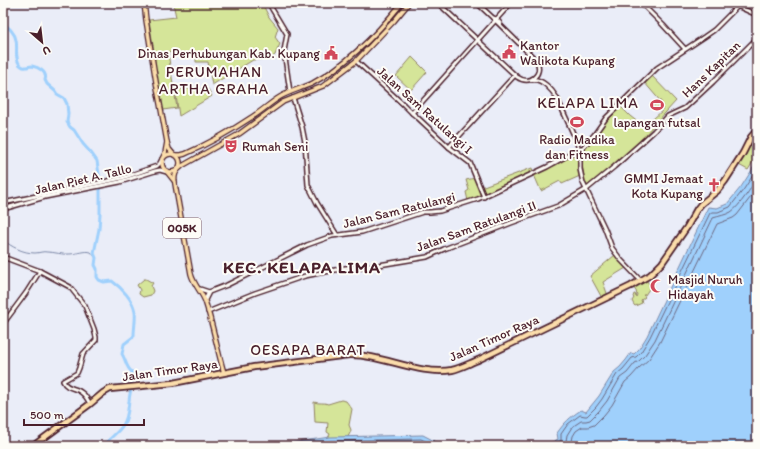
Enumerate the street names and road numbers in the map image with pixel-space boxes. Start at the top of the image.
street label: Hans Kapitan [679,37,743,100]
street label: Jalan Sam Ratulangi I [374,63,476,157]
street label: Jalan Piet A. Tallo [33,161,133,197]
street label: Jalan Sam Ratulangi [341,189,457,231]
street label: Jalan Sam Ratulangi II [414,197,538,255]
road number: 005K [163,218,201,238]
street label: Jalan Timor Raya [447,311,541,364]
street label: Jalan Timor Raya [121,356,219,384]

